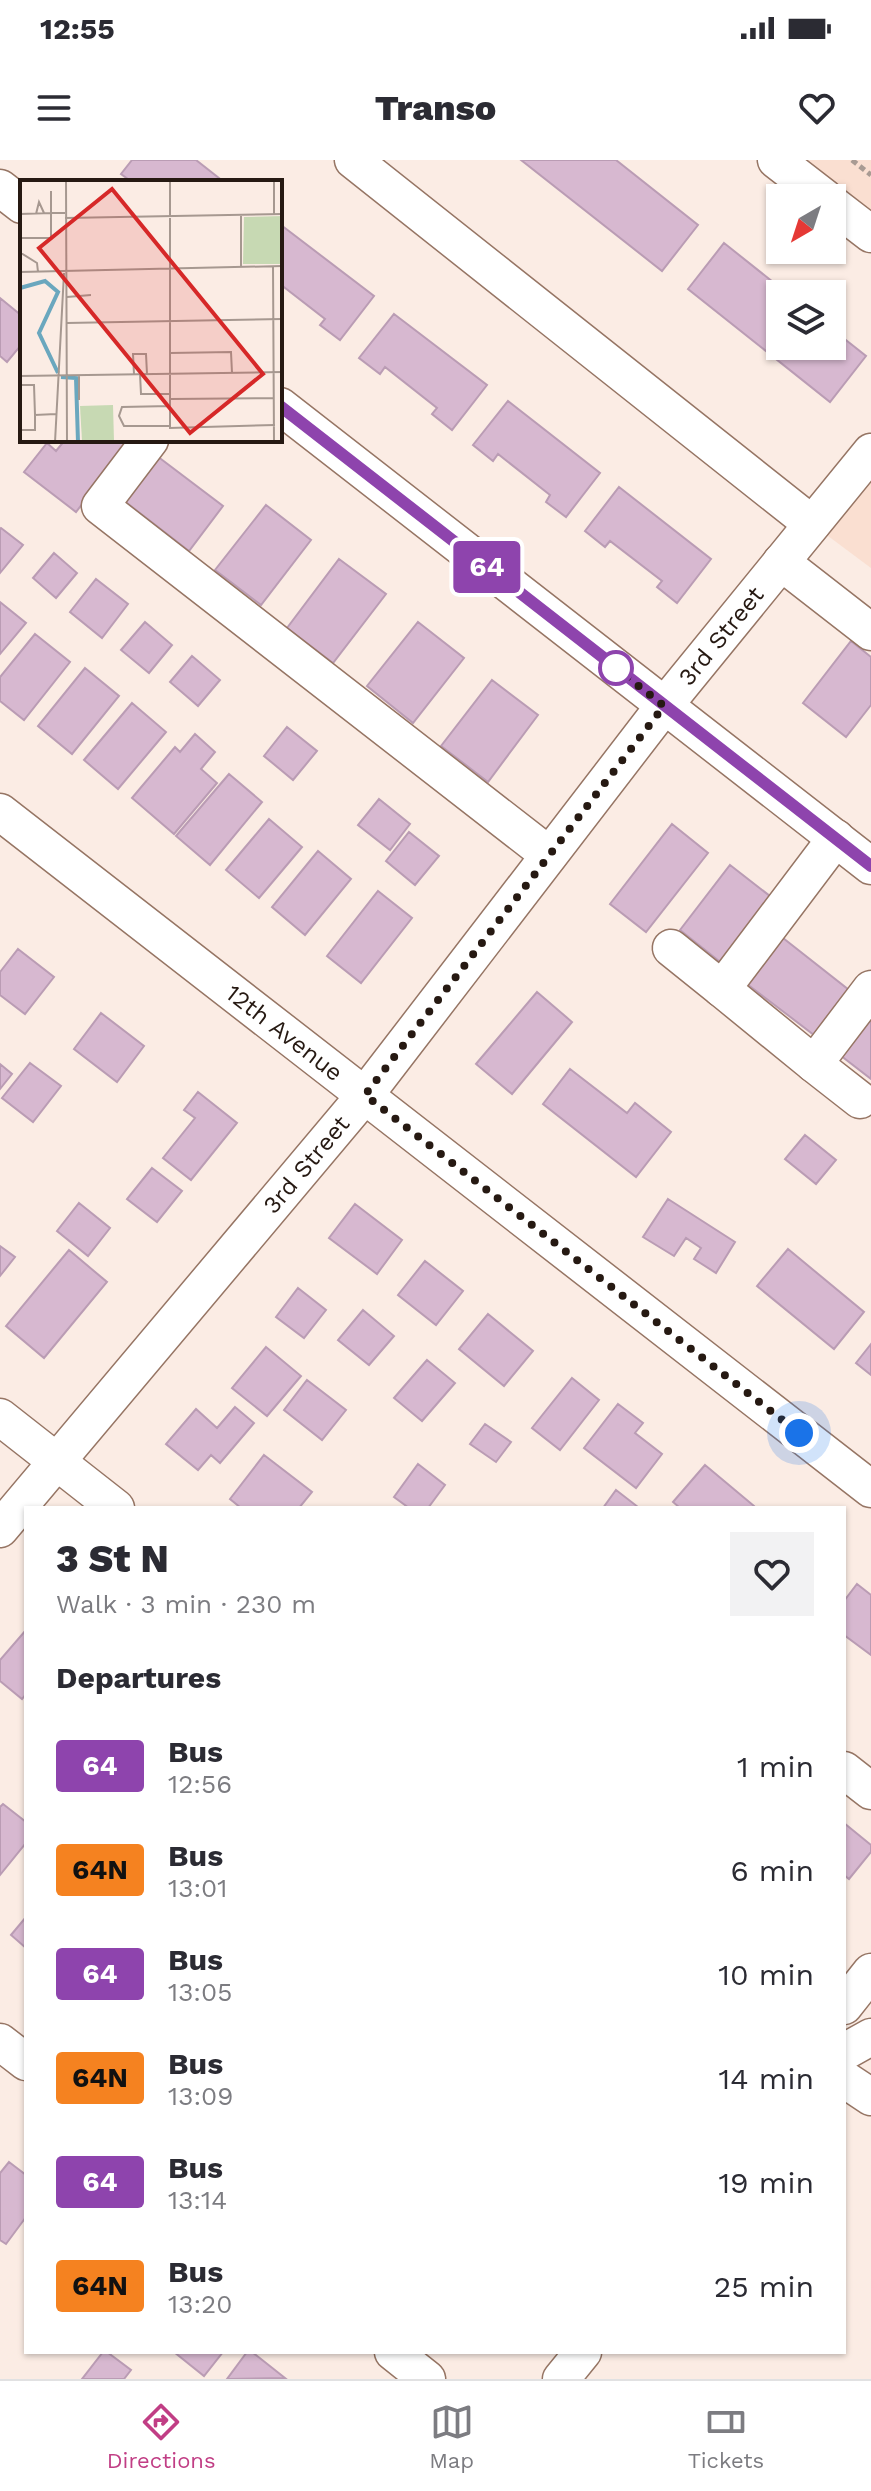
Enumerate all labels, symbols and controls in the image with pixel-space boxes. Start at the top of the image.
text: 12:55 [40,11,115,46]
icon: menu [32,86,76,130]
icon: heart [795,86,839,130]
text: Transo [375,87,496,129]
inset map [20,180,282,442]
north arrow [766,184,846,264]
map controls [766,184,846,360]
button: layers [766,280,846,360]
line badge: 64 [451,541,523,593]
text: 64 [469,550,505,583]
street label: 3rd Street [673,581,769,691]
unlabelled marker [599,651,633,685]
street label: 12th Avenue [220,979,348,1087]
street label: 3rd Street [257,1110,355,1219]
your location [779,1413,819,1453]
button: heart [730,1532,814,1616]
text: 3 St N [56,1537,169,1581]
text: Walk · 3 min · 230 m [56,1589,316,1619]
text: Departures [56,1660,221,1695]
text: Bus [168,1734,223,1769]
text: 64 [82,1749,118,1782]
text: 1 min [737,1749,814,1784]
text: 12:56 [168,1769,232,1799]
text: Bus [168,1838,223,1873]
text: 64N [72,1853,128,1886]
text: 6 min [730,1853,814,1888]
text: 13:01 [168,1873,227,1903]
text: Bus [168,1942,223,1977]
text: 64 [82,1957,118,1990]
text: 10 min [718,1957,814,1992]
text: 13:05 [168,1977,232,2007]
text: Bus [168,2046,223,2081]
text: 64N [72,2061,128,2094]
text: 14 min [719,2061,814,2096]
text: 13:09 [168,2081,233,2111]
text: Bus [168,2150,223,2185]
text: 64 [82,2165,118,2198]
text: 19 min [718,2165,814,2200]
text: 13:14 [168,2185,227,2215]
text: Bus [168,2254,223,2289]
text: 64N [72,2269,128,2302]
text: 25 min [714,2269,814,2304]
text: 13:20 [168,2289,232,2319]
tab: Directions [107,2400,216,2473]
tab: Map [429,2400,474,2473]
tab: Tickets [688,2400,764,2473]

